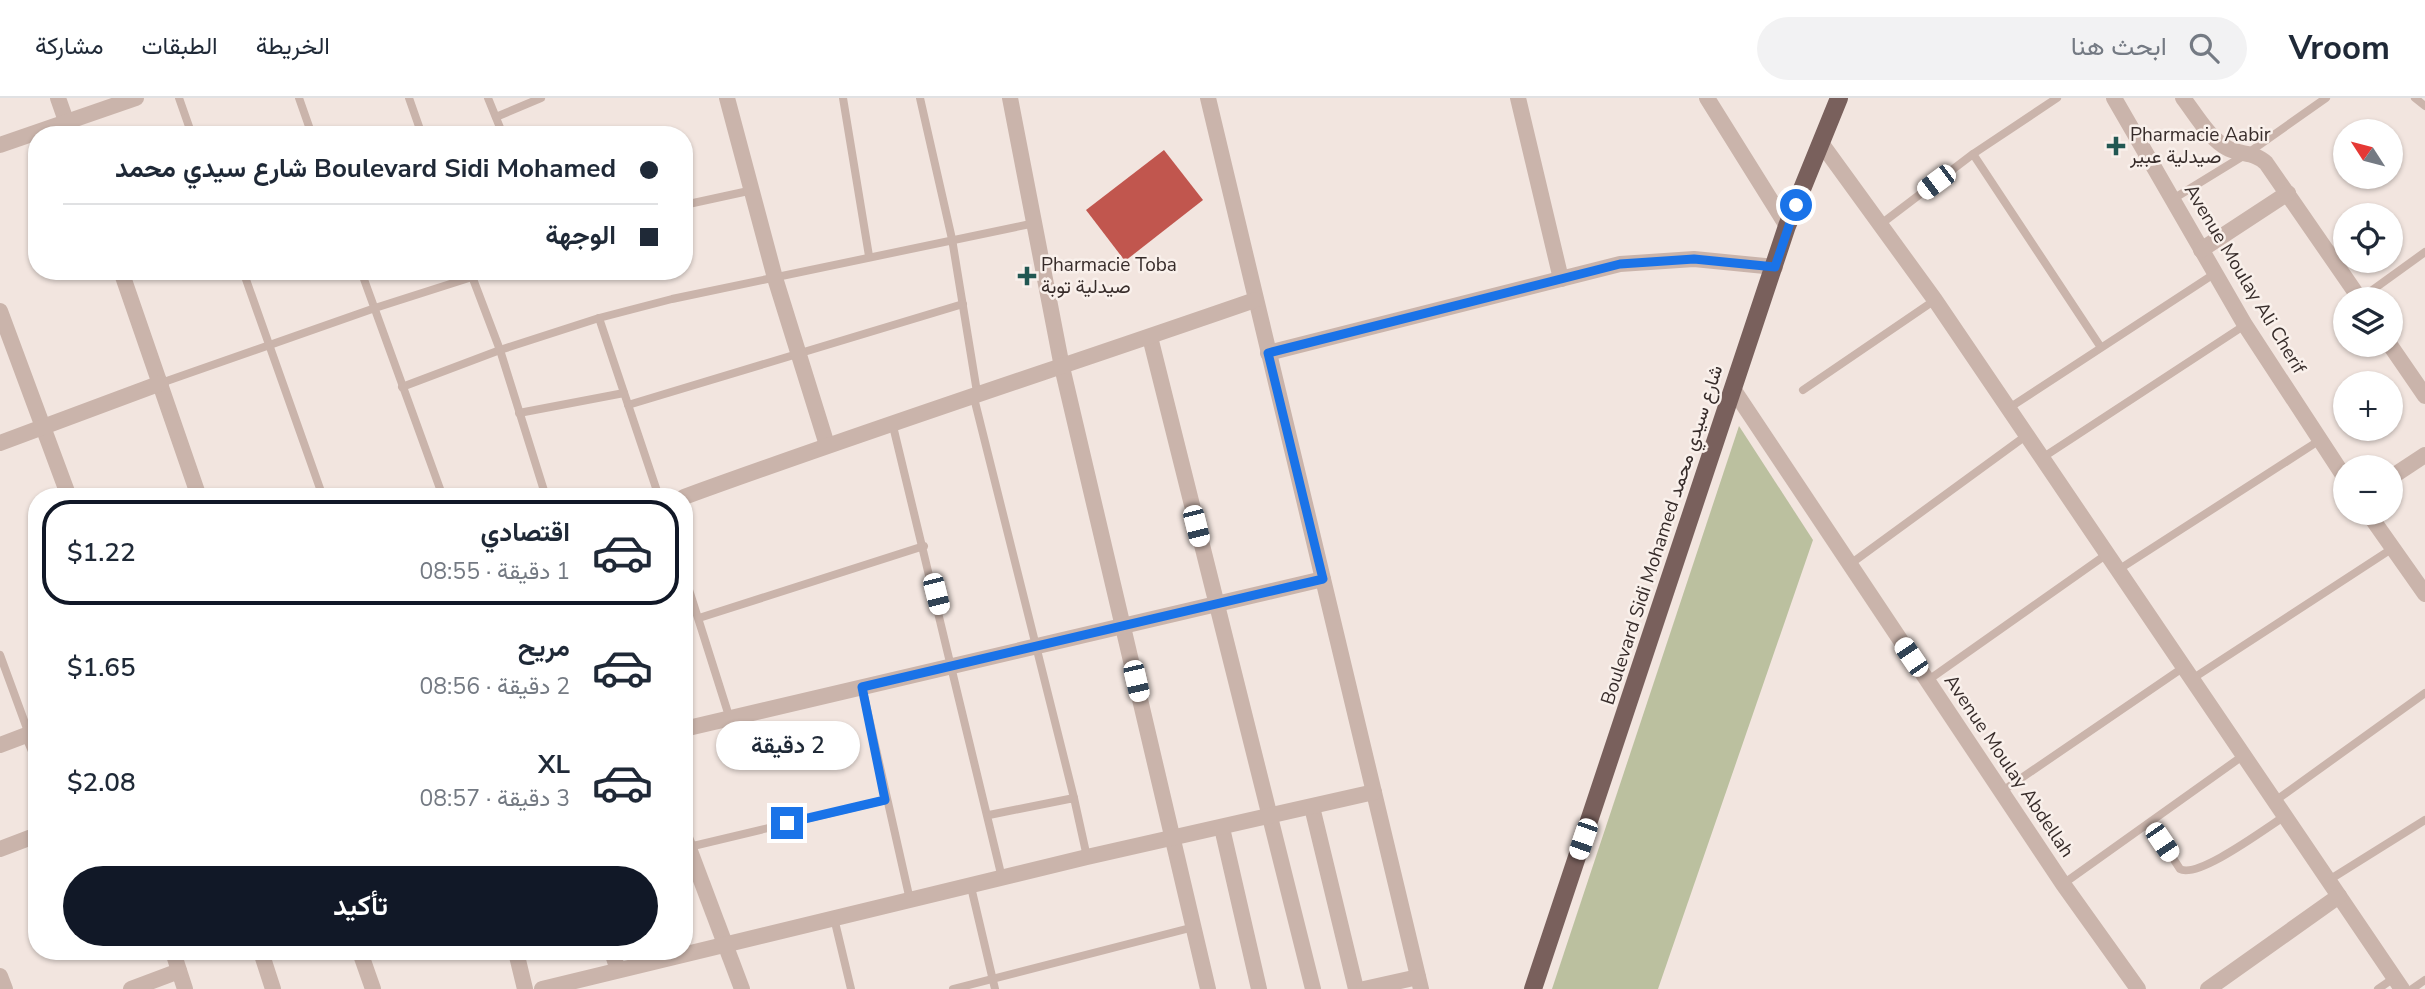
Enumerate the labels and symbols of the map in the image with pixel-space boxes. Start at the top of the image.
north arrow [2333,119,2403,189]
place label: Pharmacie Aabir صيدلية عبير [2129,122,2271,170]
marker: Pharmacie Aabir صيدلية عبير [2108,138,2124,154]
car [1913,161,1960,203]
street label: Avenue Moulay Ali Cherif [2178,179,2312,379]
route start [1780,189,1812,221]
place label: Pharmacie Toba صيدلية توبة [1041,252,1177,300]
marker: Pharmacie Toba صيدلية توبة [1019,268,1035,284]
street label: Boulevard Sidi Mohamed شارع سيدي محمد [1595,362,1731,709]
car [1181,503,1212,549]
car [921,571,952,617]
car [1891,634,1932,680]
car [1122,658,1151,704]
street label: Avenue Moulay Abdellah [1938,669,2080,863]
callout: 2 دقيقة [715,722,859,770]
route end [771,807,803,839]
car [1567,816,1600,862]
car [2142,819,2183,865]

